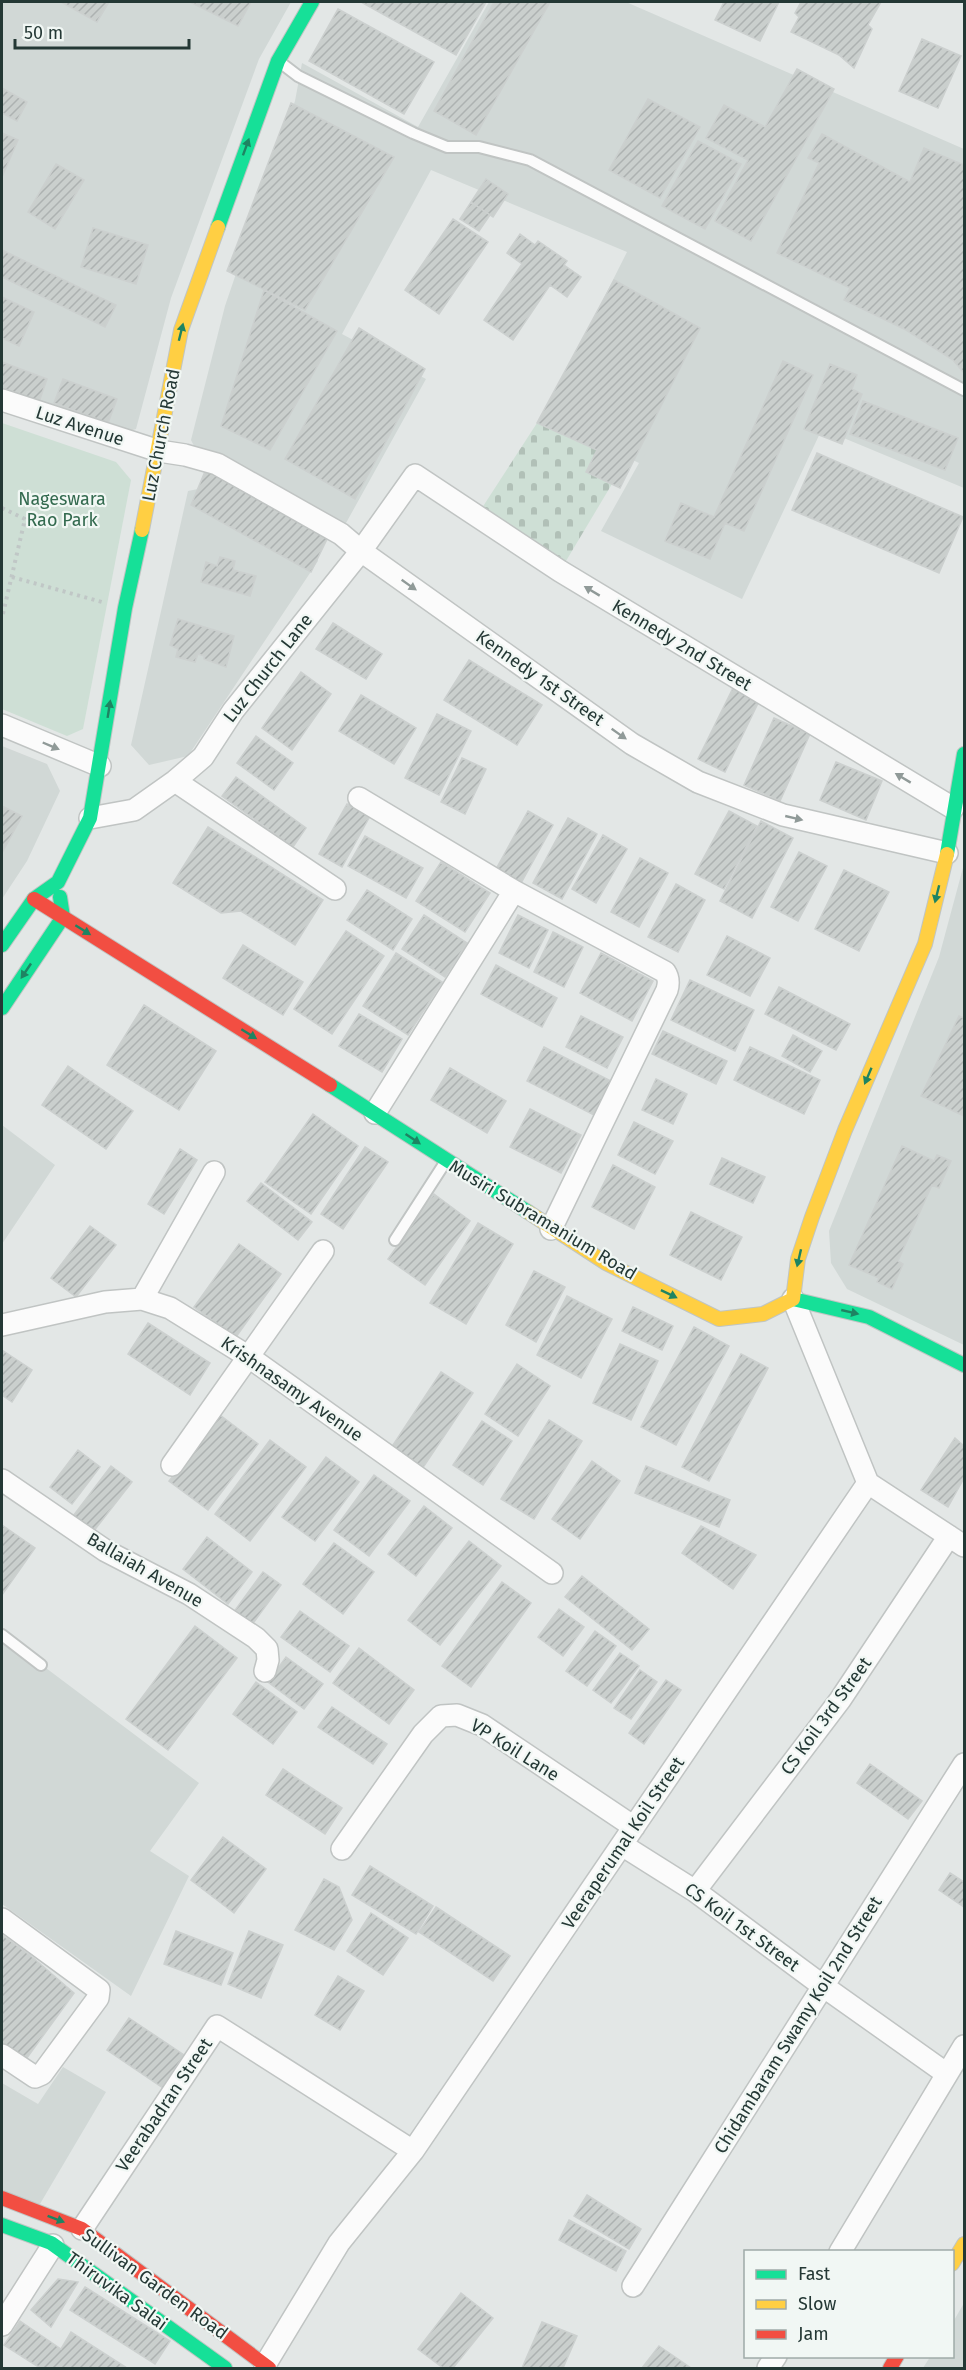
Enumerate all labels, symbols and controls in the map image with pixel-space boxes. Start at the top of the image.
scale bar [15,12,189,50]
text: 50 m [24,22,63,44]
one-way arrow [241,138,251,156]
one-way arrow [177,322,187,341]
street label: Luz Church Road [137,367,185,503]
street label: Luz Avenue [33,401,127,451]
park label: Nageswara Rao Park [18,488,106,531]
one-way arrow [400,579,416,591]
one-way arrow [584,585,600,596]
street label: Kennedy 2nd Street [608,595,756,696]
street label: Luz Church Lane [219,609,317,727]
street label: Kennedy 1st Street [472,625,609,731]
one-way arrow [105,699,114,718]
one-way arrow [610,728,626,740]
one-way arrow [42,742,60,751]
one-way arrow [894,773,911,783]
one-way arrow [785,814,804,823]
one-way arrow [931,885,941,903]
one-way arrow [75,925,92,936]
one-way arrow [21,963,32,980]
one-way arrow [241,1028,257,1039]
one-way arrow [863,1067,872,1085]
one-way arrow [405,1133,421,1144]
street label: Musiri Subramanium Road [445,1155,641,1285]
one-way arrow [794,1249,803,1268]
one-way arrow [661,1290,678,1299]
one-way arrow [841,1308,859,1318]
street label: Krishnasamy Avenue [217,1332,367,1446]
street label: Ballaiah Avenue [83,1528,207,1612]
street label: CS Koil 3rd Street [776,1652,876,1779]
street label: VP Koil Lane [467,1714,563,1786]
street label: Veeraperumal Koil Street [557,1752,689,1933]
street label: CS Koil 1st Street [680,1878,804,1976]
street label: Chidambaram Swamy Koil 2nd Street [709,1892,887,2158]
street label: Veerabadran Street [111,2034,217,2176]
one-way arrow [47,2214,65,2224]
street label: Sullivan Garden Road [78,2224,232,2344]
street label: Thiruvika Salai [62,2247,172,2335]
legend [744,2250,954,2358]
text: Fast [798,2263,831,2285]
text: Slow [798,2293,837,2315]
text: Jam [798,2323,829,2345]

